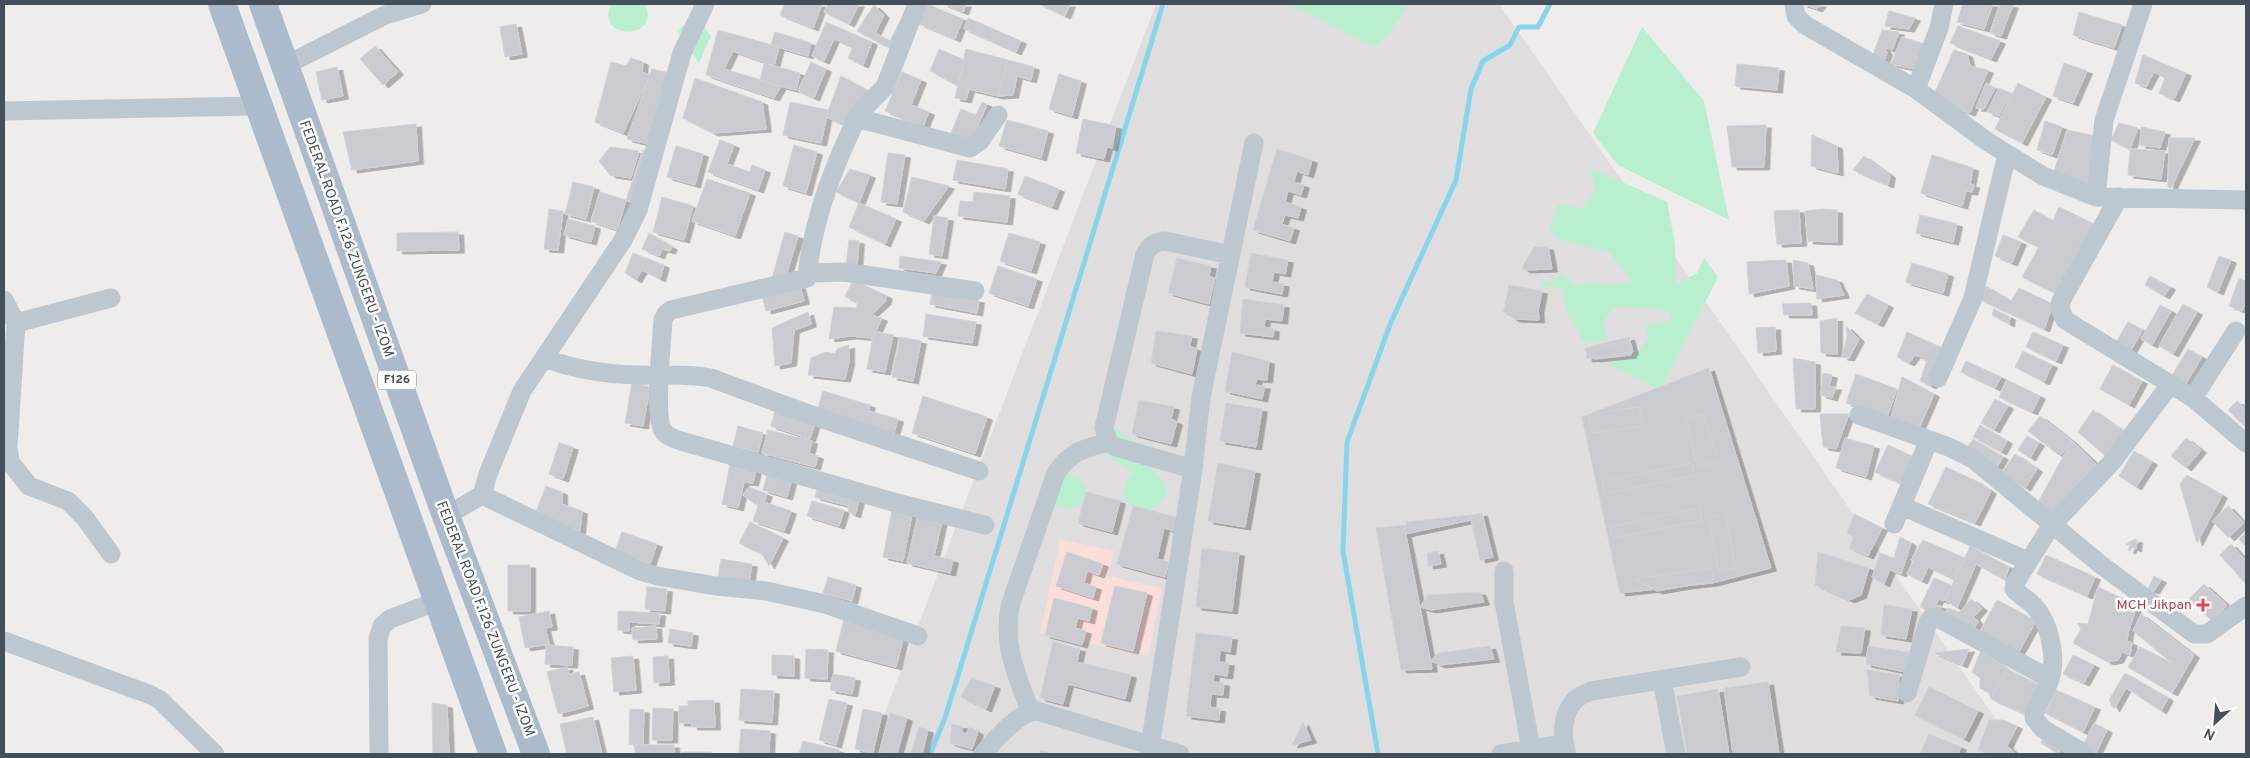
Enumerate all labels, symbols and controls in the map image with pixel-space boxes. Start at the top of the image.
street label: FEDERAL ROAD F.126 ZUNGERU - IZOM [295,118,397,360]
road number: F126 [378,370,416,390]
street label: FEDERAL ROAD F.126 ZUNGERU - IZOM [432,499,538,739]
place label: MCH Jikpan [2116,597,2192,614]
marker: MCH Jikpan [2196,598,2210,612]
north arrow [2190,698,2240,748]
text: N [2202,723,2218,743]

